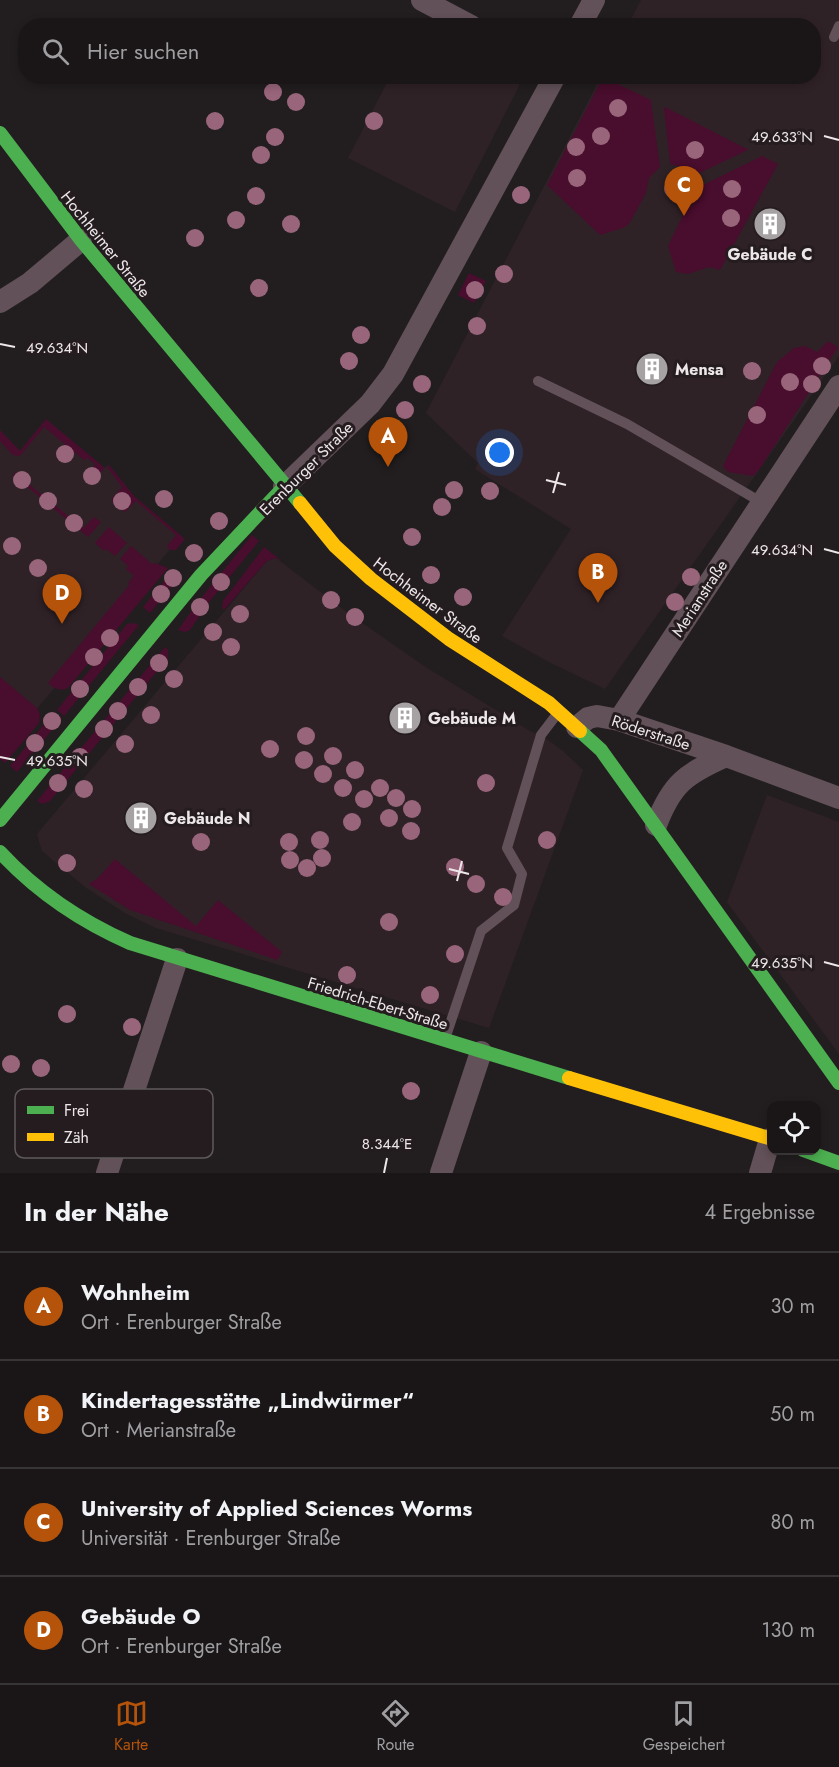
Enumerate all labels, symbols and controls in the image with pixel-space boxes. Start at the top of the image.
search box [18,18,821,84]
icon: search [39,35,72,68]
text: Hier suchen [87,35,199,67]
text: 49.633°N [751,126,813,148]
pin: C [664,166,704,216]
street label: Hochheimer Straße [55,186,156,302]
building icon: Gebäude C [752,206,788,242]
place label: Gebäude C [727,243,813,266]
text: 49.634°N [26,337,88,359]
building icon: Mensa [634,351,670,387]
place label: Mensa [675,358,724,381]
street label: Erenburger Straße [254,416,358,520]
pin: A [368,418,408,467]
your location [485,438,514,467]
text: 49.634°N [751,539,813,561]
street label: Hochheimer Straße [368,552,487,649]
pin: B [578,554,618,603]
street label: Merianstraße [666,555,733,641]
pin: D [42,574,82,624]
building icon: Gebäude M [387,700,423,736]
place label: Gebäude M [428,707,516,730]
street label: Röderstraße [609,709,693,756]
text: 49.635°N [26,750,88,772]
building icon: Gebäude N [123,800,159,836]
place label: Gebäude N [164,807,251,830]
text: 49.635°N [751,952,813,974]
street label: Friedrich-Ebert-Straße [305,971,451,1036]
legend [15,1089,213,1158]
text: Frei [64,1099,89,1122]
map controls [767,1101,821,1155]
button: locate [767,1101,821,1155]
text: Zäh [64,1126,89,1149]
text: 8.344°E [362,1133,412,1155]
text: In der Nähe [24,1193,169,1231]
text: 4 Ergebnisse [705,1198,815,1227]
text: Wohnheim [81,1276,190,1308]
text: A [36,1292,51,1321]
text: 30 m [770,1292,815,1321]
text: Ort · Erenburger Straße [81,1308,282,1337]
text: Kindertagesstätte „Lindwürmer“ [81,1384,414,1416]
text: B [37,1400,50,1429]
text: 50 m [770,1400,815,1429]
text: Ort · Merianstraße [81,1416,236,1445]
text: University of Applied Sciences Worms [81,1492,472,1524]
text: C [36,1508,51,1537]
text: 80 m [770,1508,815,1537]
text: Universität · Erenburger Straße [81,1524,341,1553]
text: Gebäude O [81,1600,201,1632]
text: D [36,1616,51,1645]
text: 130 m [761,1616,815,1645]
text: Ort · Erenburger Straße [81,1632,282,1661]
tab: Karte [114,1697,148,1756]
tab: Route [376,1697,415,1756]
tab: Gespeichert [643,1697,725,1756]

